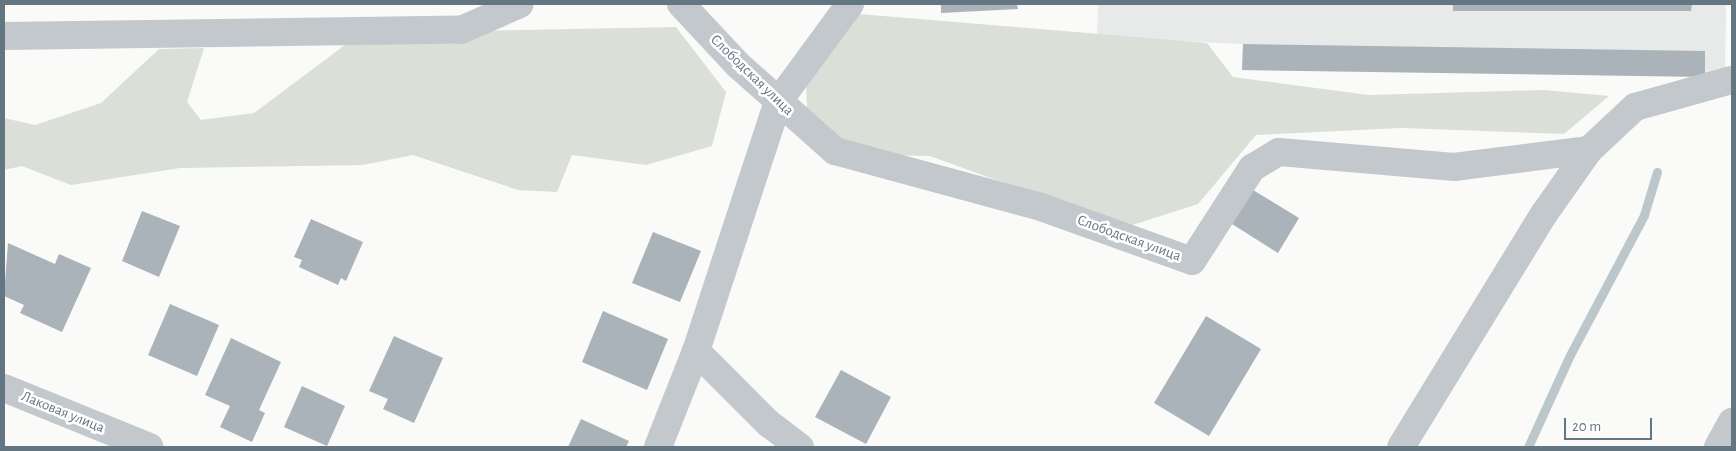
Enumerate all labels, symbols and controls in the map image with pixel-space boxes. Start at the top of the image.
street label: Слободская улица [706,31,798,119]
street label: Слободская улица [1075,211,1183,265]
street label: Лаковая улица [19,387,107,437]
scale bar [1566,408,1654,440]
text: 20 m [1572,419,1601,434]

